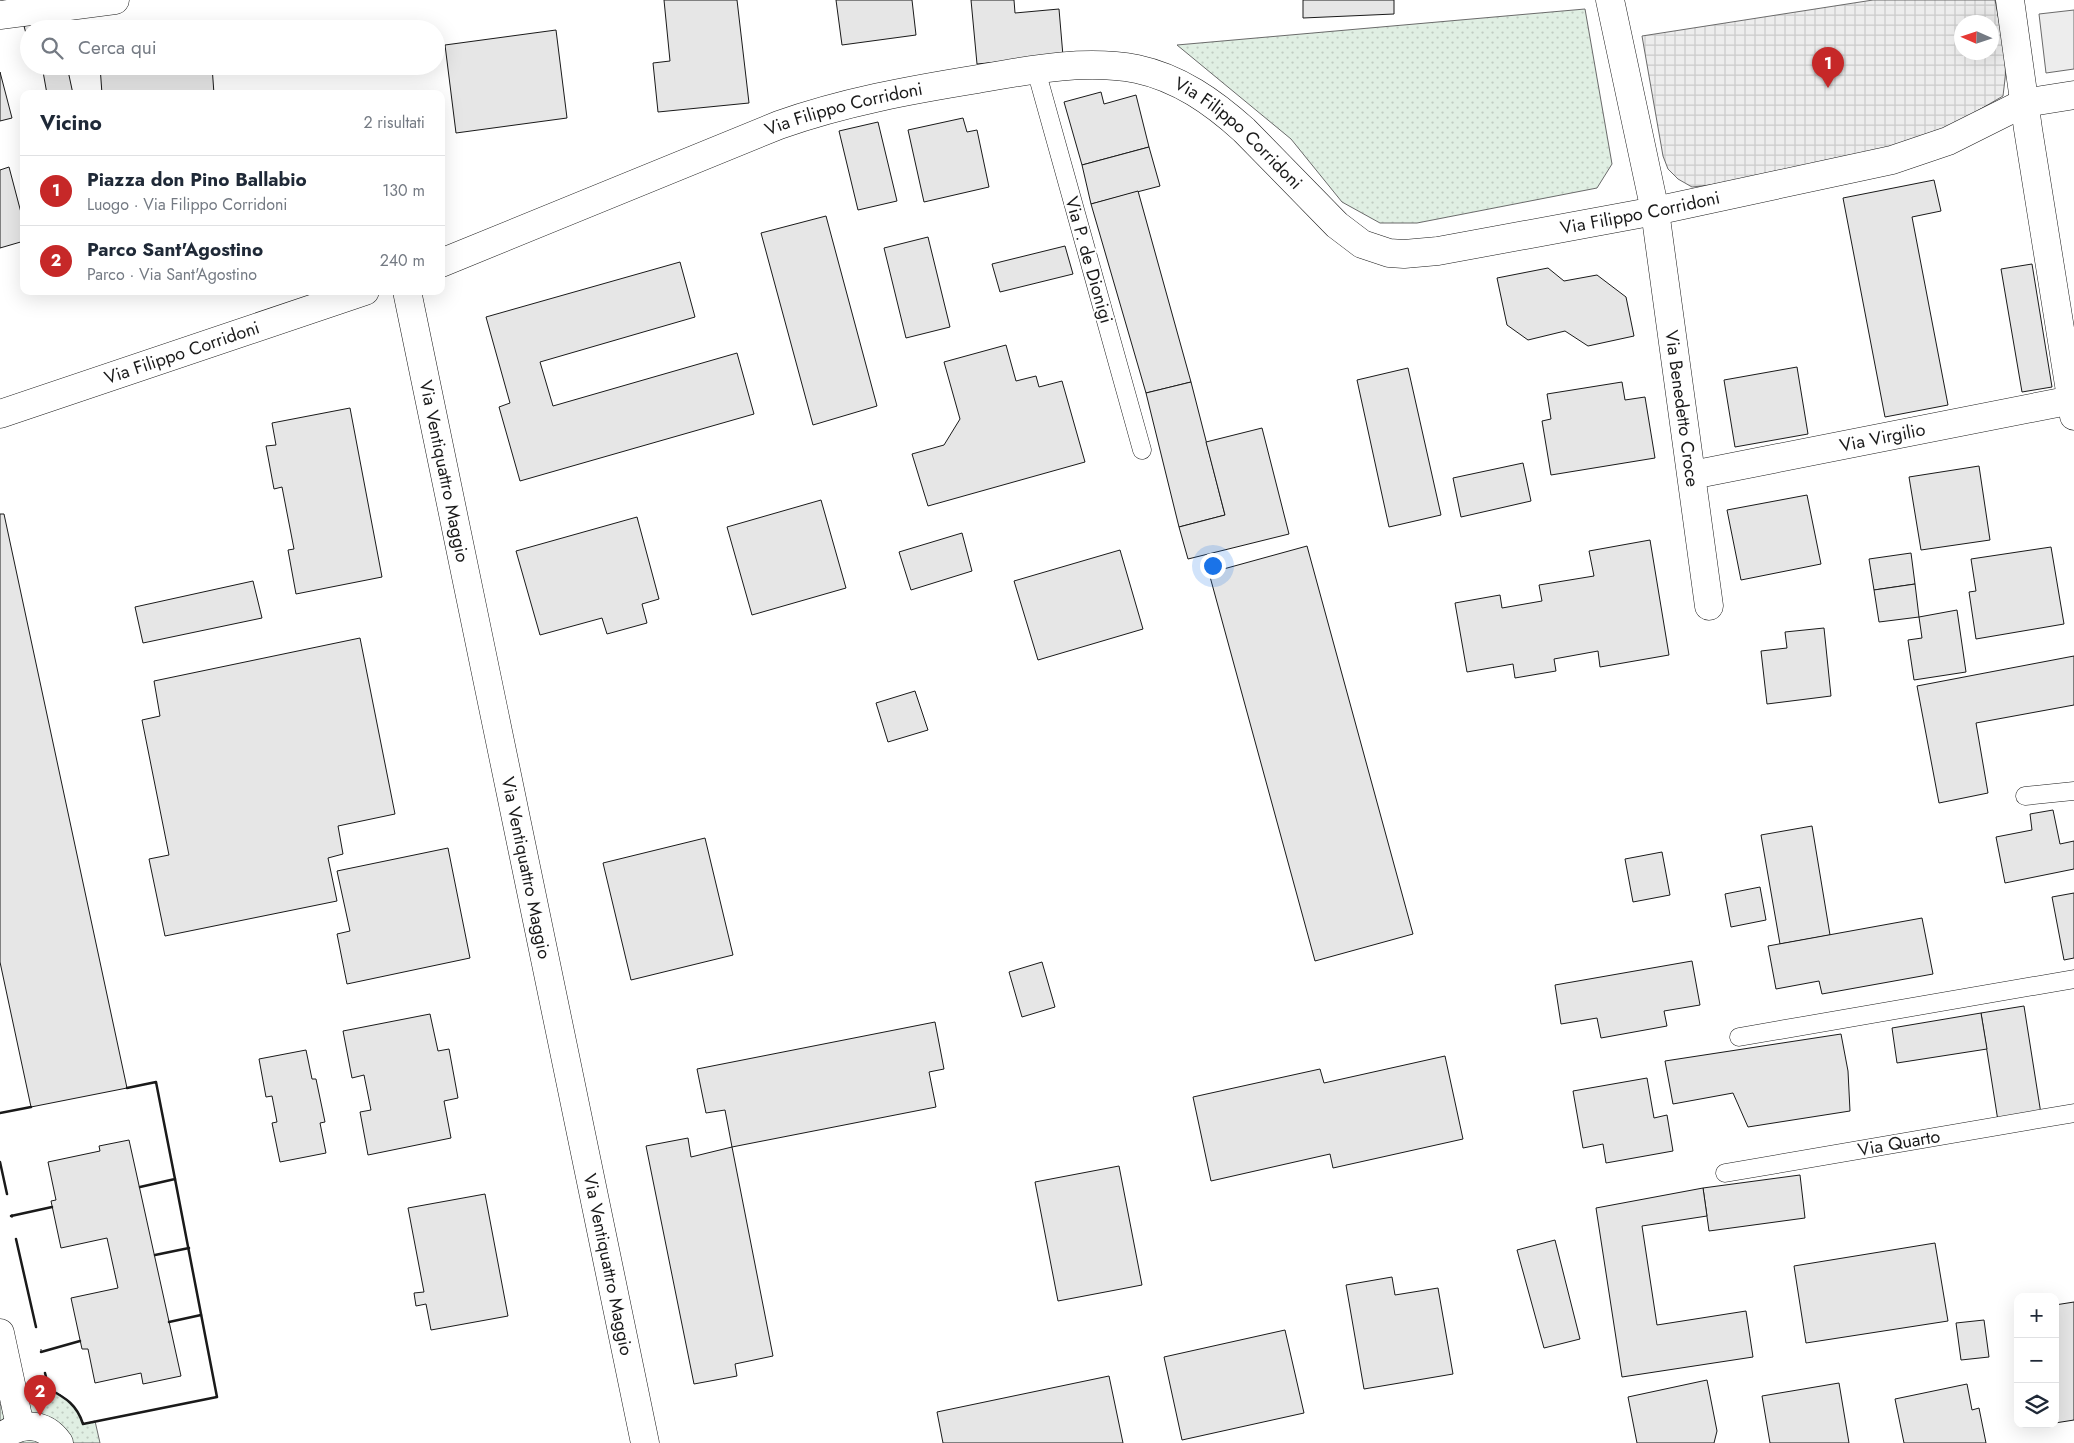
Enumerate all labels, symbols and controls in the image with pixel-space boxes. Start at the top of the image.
north arrow [1954,15,1999,60]
search box [20,20,445,75]
icon: search [38,34,66,62]
text: Cerca qui [78,34,157,61]
pin: 1 [1812,47,1844,88]
street label: Via Filippo Corridoni [1170,71,1308,195]
street label: Via Filippo Corridoni [761,76,925,142]
text: Vicino [40,108,102,138]
text: 2 risultati [363,111,425,134]
text: Piazza don Pino Ballabio [87,166,307,193]
text: 1 [52,179,60,202]
text: 130 m [382,179,425,202]
street label: Via Filippo Corridoni [1558,184,1722,241]
text: Luogo · Via Filippo Corridoni [87,193,288,216]
street label: Via P. de Dionigi [1058,194,1120,326]
text: Parco Sant'Agostino [87,236,263,263]
text: 2 [51,249,61,272]
text: 240 m [380,249,425,272]
text: Parco · Via Sant'Agostino [87,263,257,286]
street label: Via Filippo Corridoni [101,314,263,391]
street label: Via Benedetto Croce [1658,328,1706,489]
street label: Via Ventiquattro Maggio [413,378,476,565]
street label: Via Virgilio [1837,416,1928,459]
your location [1200,553,1226,579]
street label: Via Ventiquattro Maggio [495,774,558,961]
street label: Via Quarto [1856,1123,1942,1163]
street label: Via Ventiquattro Maggio [577,1171,640,1358]
map controls [2014,1293,2059,1428]
button: + [2014,1293,2059,1338]
button: − [2014,1338,2059,1383]
pin: 2 [24,1375,56,1416]
button: layers [2014,1383,2059,1428]

